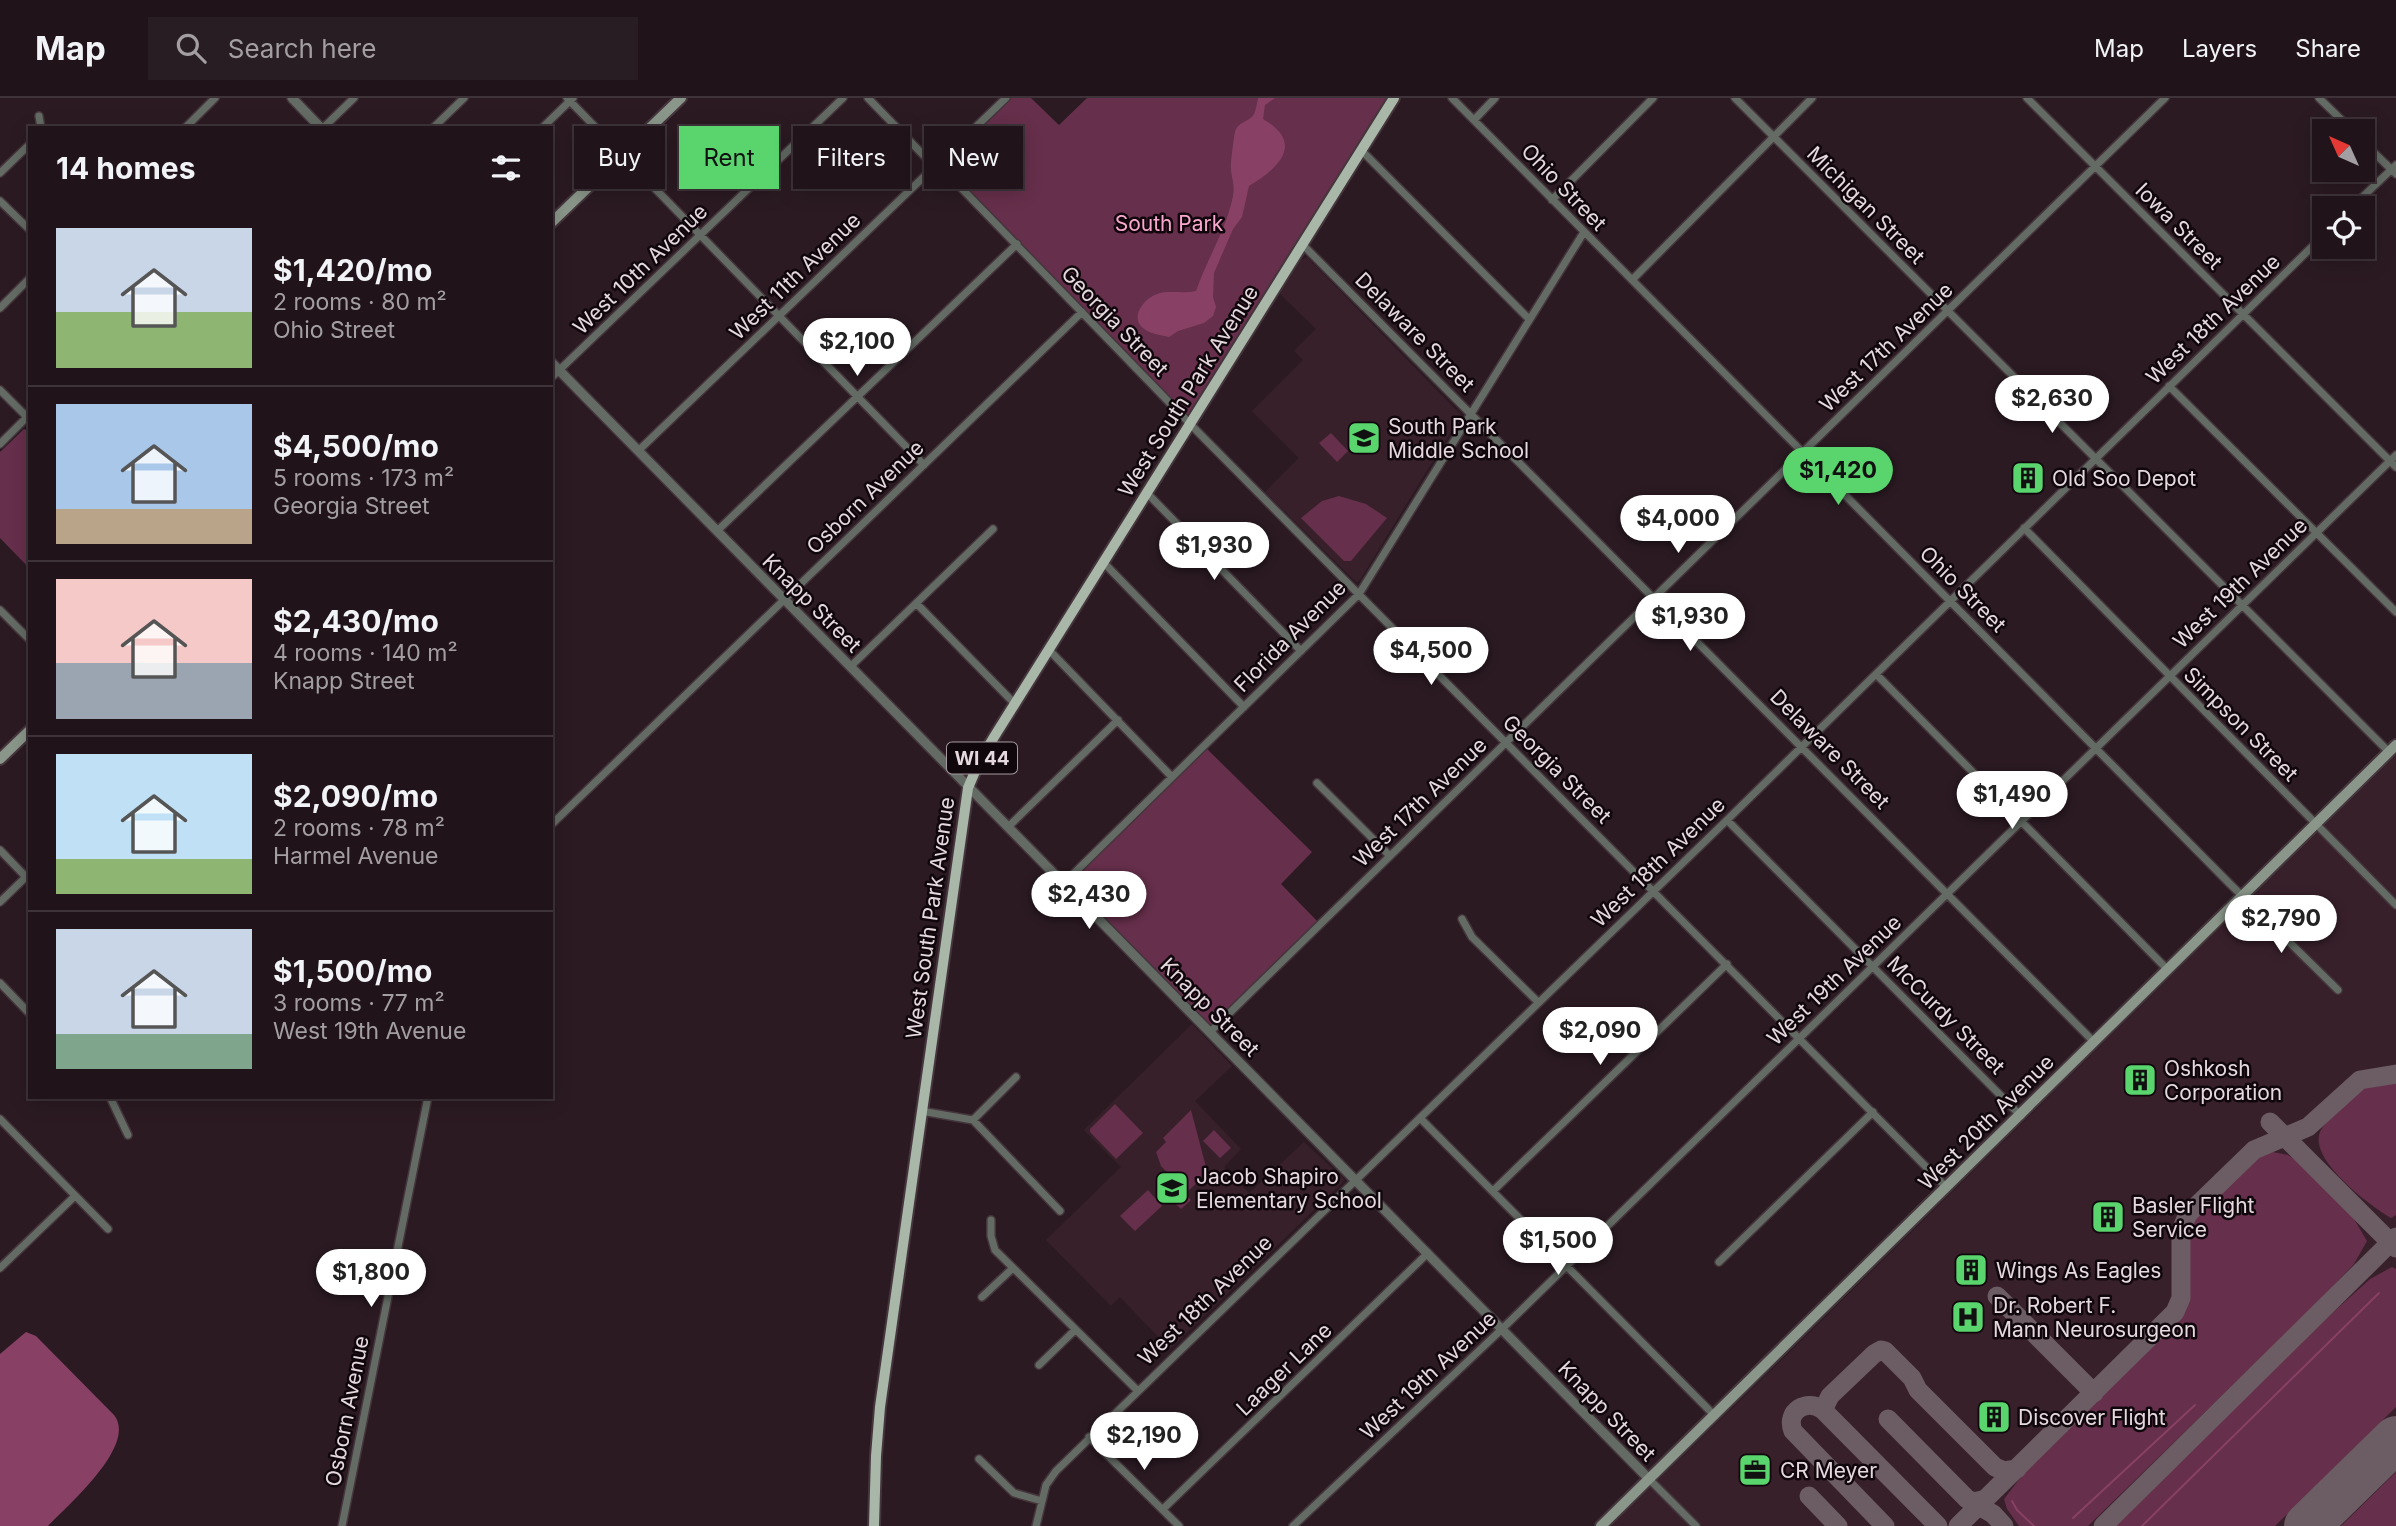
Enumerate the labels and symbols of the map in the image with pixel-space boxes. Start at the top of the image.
north arrow [2312,119,2375,182]
street label: Ohio Street [1516,138,1612,236]
street label: Michigan Street [1802,141,1930,269]
street label: Iowa Street [2131,178,2228,275]
street label: West 10th Avenue [568,199,712,339]
street label: West 11th Avenue [724,207,866,345]
park label: South Park [1115,211,1224,236]
street label: West 18th Avenue [2141,249,2285,389]
street label: Georgia Street [1056,261,1174,381]
street label: Delaware Street [1350,267,1480,397]
street label: West 17th Avenue [1814,277,1958,417]
street label: West South Park Avenue [1113,281,1263,501]
pin: $2,100 [800,318,914,378]
pin: $2,630 [1995,376,2109,435]
place label: South Park Middle School [1388,414,1529,463]
school or university icon: South Park Middle School [1345,419,1383,457]
street label: Osborn Avenue [801,435,929,559]
pin: $1,420 [1781,448,1895,507]
building icon: Old Soo Depot [2009,459,2047,497]
place label: Old Soo Depot [2052,466,2196,491]
pin: $4,000 [1621,496,1735,555]
street label: West 19th Avenue [2168,513,2312,653]
pin: $1,930 [1157,522,1271,582]
street label: Ohio Street [1915,541,2011,637]
street label: Knapp Street [757,548,867,658]
street label: Florida Avenue [1229,575,1351,697]
pin: $1,930 [1633,594,1747,653]
pin: $4,500 [1374,628,1488,687]
street label: Simpson Street [2179,662,2303,786]
street label: Delaware Street [1765,684,1895,814]
street label: Georgia Street [1498,710,1616,828]
street label: West 17th Avenue [1348,732,1492,872]
road number: WI 44 [947,743,1017,774]
pin: $1,490 [1955,772,2069,831]
street label: West 18th Avenue [1586,792,1730,932]
street label: West South Park Avenue [901,795,959,1041]
pin: $2,430 [1032,872,1146,931]
pin: $2,790 [2224,896,2338,955]
street label: West 19th Avenue [1762,910,1906,1050]
street label: McCurdy Street [1882,951,2010,1079]
street label: Knapp Street [1155,952,1265,1062]
pin: $2,090 [1543,1007,1657,1067]
street label: West 20th Avenue [1913,1049,2059,1195]
place label: Oshkosh Corporation [2164,1056,2282,1105]
building icon: Oshkosh Corporation [2121,1061,2159,1099]
place label: Jacob Shapiro Elementary School [1196,1164,1382,1213]
school or university icon: Jacob Shapiro Elementary School [1153,1169,1191,1207]
place label: Basler Flight Service [2132,1193,2255,1242]
building icon: Basler Flight Service [2089,1198,2127,1236]
pin: $1,500 [1501,1218,1615,1277]
street label: West 18th Avenue [1133,1230,1277,1370]
pin: $1,800 [314,1250,428,1309]
building icon: Wings As Eagles [1952,1251,1990,1289]
place label: Wings As Eagles [1996,1258,2161,1283]
place label: Dr. Robert F. Mann Neurosurgeon [1993,1293,2196,1342]
hospital icon: Dr. Robert F. Mann Neurosurgeon [1949,1298,1987,1336]
street label: West 19th Avenue [1355,1306,1501,1444]
street label: Laager Lane [1231,1317,1337,1421]
street label: Osborn Avenue [320,1334,374,1488]
street label: Knapp Street [1553,1356,1661,1466]
building icon: Discover Flight [1975,1398,2013,1436]
place label: Discover Flight [2018,1405,2166,1430]
pin: $2,190 [1087,1412,1201,1472]
office icon: CR Meyer [1736,1451,1774,1489]
place label: CR Meyer [1780,1458,1877,1483]

